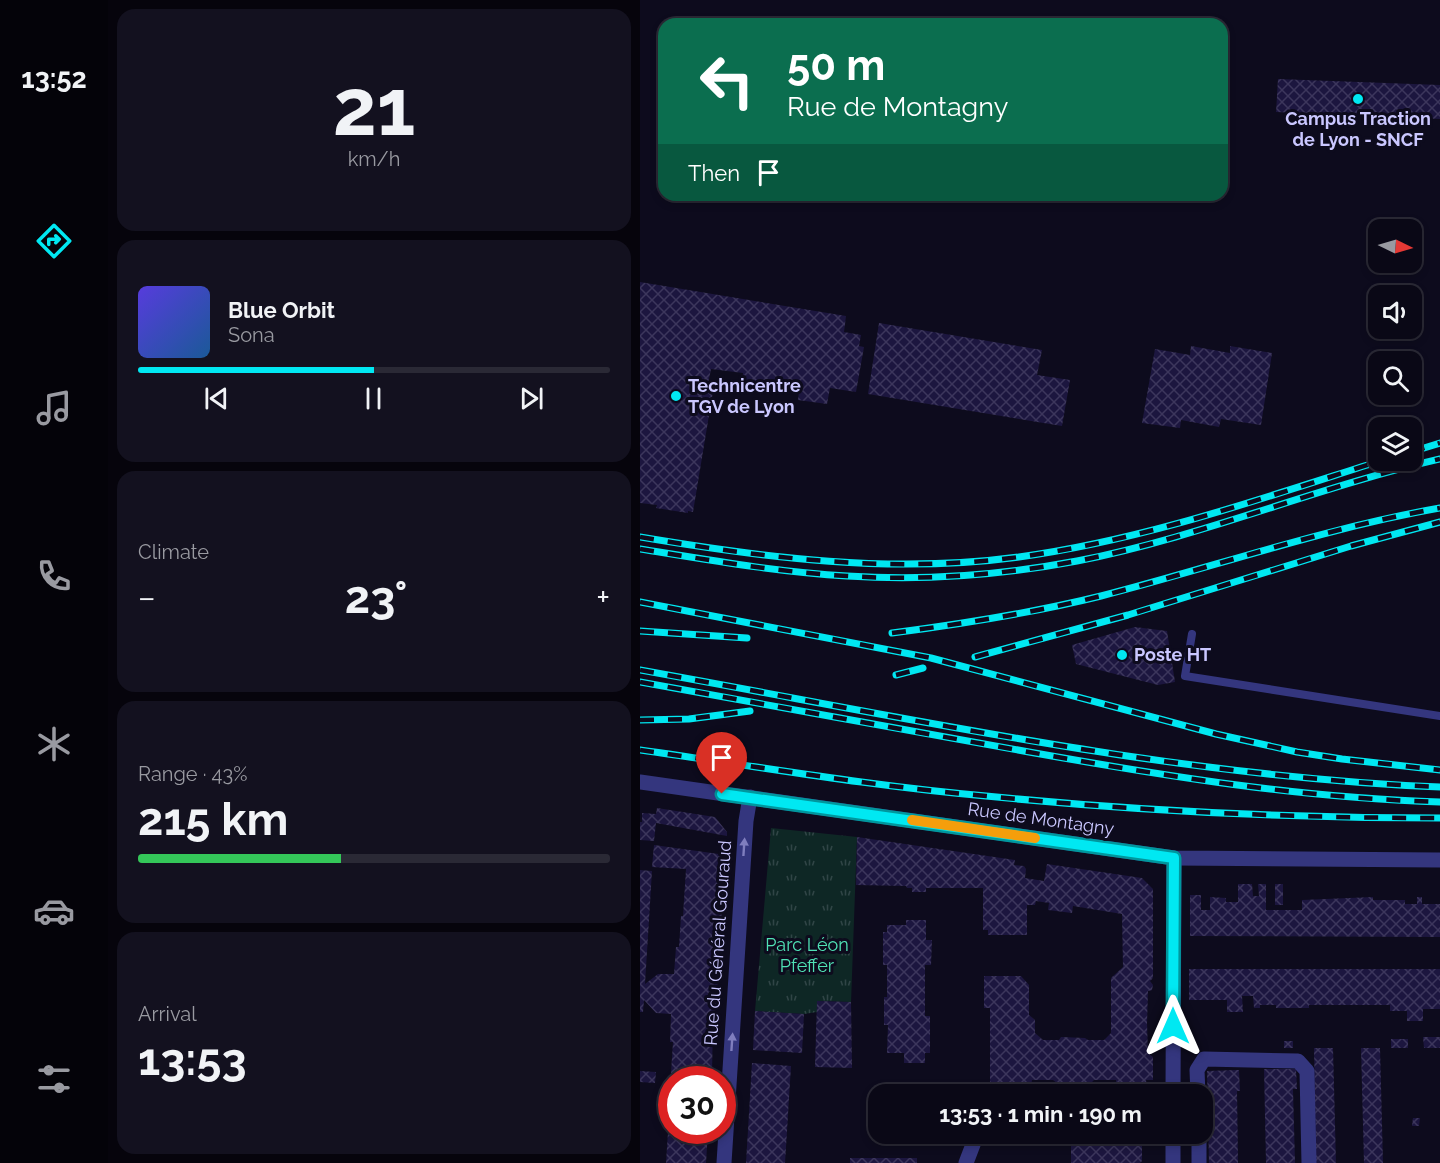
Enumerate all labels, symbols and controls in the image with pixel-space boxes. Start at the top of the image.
text: 50 m [787,41,885,90]
icon: left [688,42,766,120]
text: 21 [333,62,415,153]
text: 13:52 [21,63,87,94]
text: Rue de Montagny [787,91,1008,122]
marker: Campus Traction de Lyon - SNCF [1351,92,1365,106]
place label: Campus Traction de Lyon - SNCF [1285,108,1431,150]
text: km/h [348,147,400,171]
icon: arrive [752,156,785,189]
text: Then [688,160,740,186]
north arrow [1368,219,1422,273]
map controls [1368,219,1422,471]
icon: directions [33,220,75,262]
button: sound [1368,285,1422,339]
text: Blue Orbit [228,297,335,323]
text: Sona [228,323,275,347]
button: search [1368,351,1422,405]
place label: Technicentre TGV de Lyon [688,375,801,417]
icon: previous [200,382,233,415]
icon: pause [357,382,390,415]
icon: next [515,382,548,415]
icon: music [33,387,75,429]
marker: Technicentre TGV de Lyon [669,389,683,403]
button: layers [1368,417,1422,471]
text: Climate [138,540,209,564]
icon: phone [33,555,75,597]
text: 23° [345,571,407,624]
text: − [138,578,156,617]
text: + [596,578,610,617]
place label: Poste HT [1134,644,1211,665]
marker: Poste HT [1115,648,1129,662]
icon: climate [33,723,75,765]
pin [696,732,747,794]
icon: arrive [705,741,738,774]
text: Range · 43% [138,762,247,786]
text: 215 km [138,793,288,846]
street label: Rue de Montagny [967,798,1116,839]
one-way arrow [739,838,749,857]
street label: Rue du Général Gouraud [700,840,735,1046]
icon: car [33,890,75,932]
park label: Parc Léon Pfeffer [765,934,849,976]
position arrow [1141,994,1205,1058]
text: Arrival [138,1002,197,1026]
one-way arrow [727,1032,736,1051]
text: 13:53 [138,1033,247,1086]
icon: filters [33,1058,75,1100]
speed limit sign: 30 [658,1066,736,1144]
text: 13:53 · 1 min · 190 m [939,1101,1142,1127]

